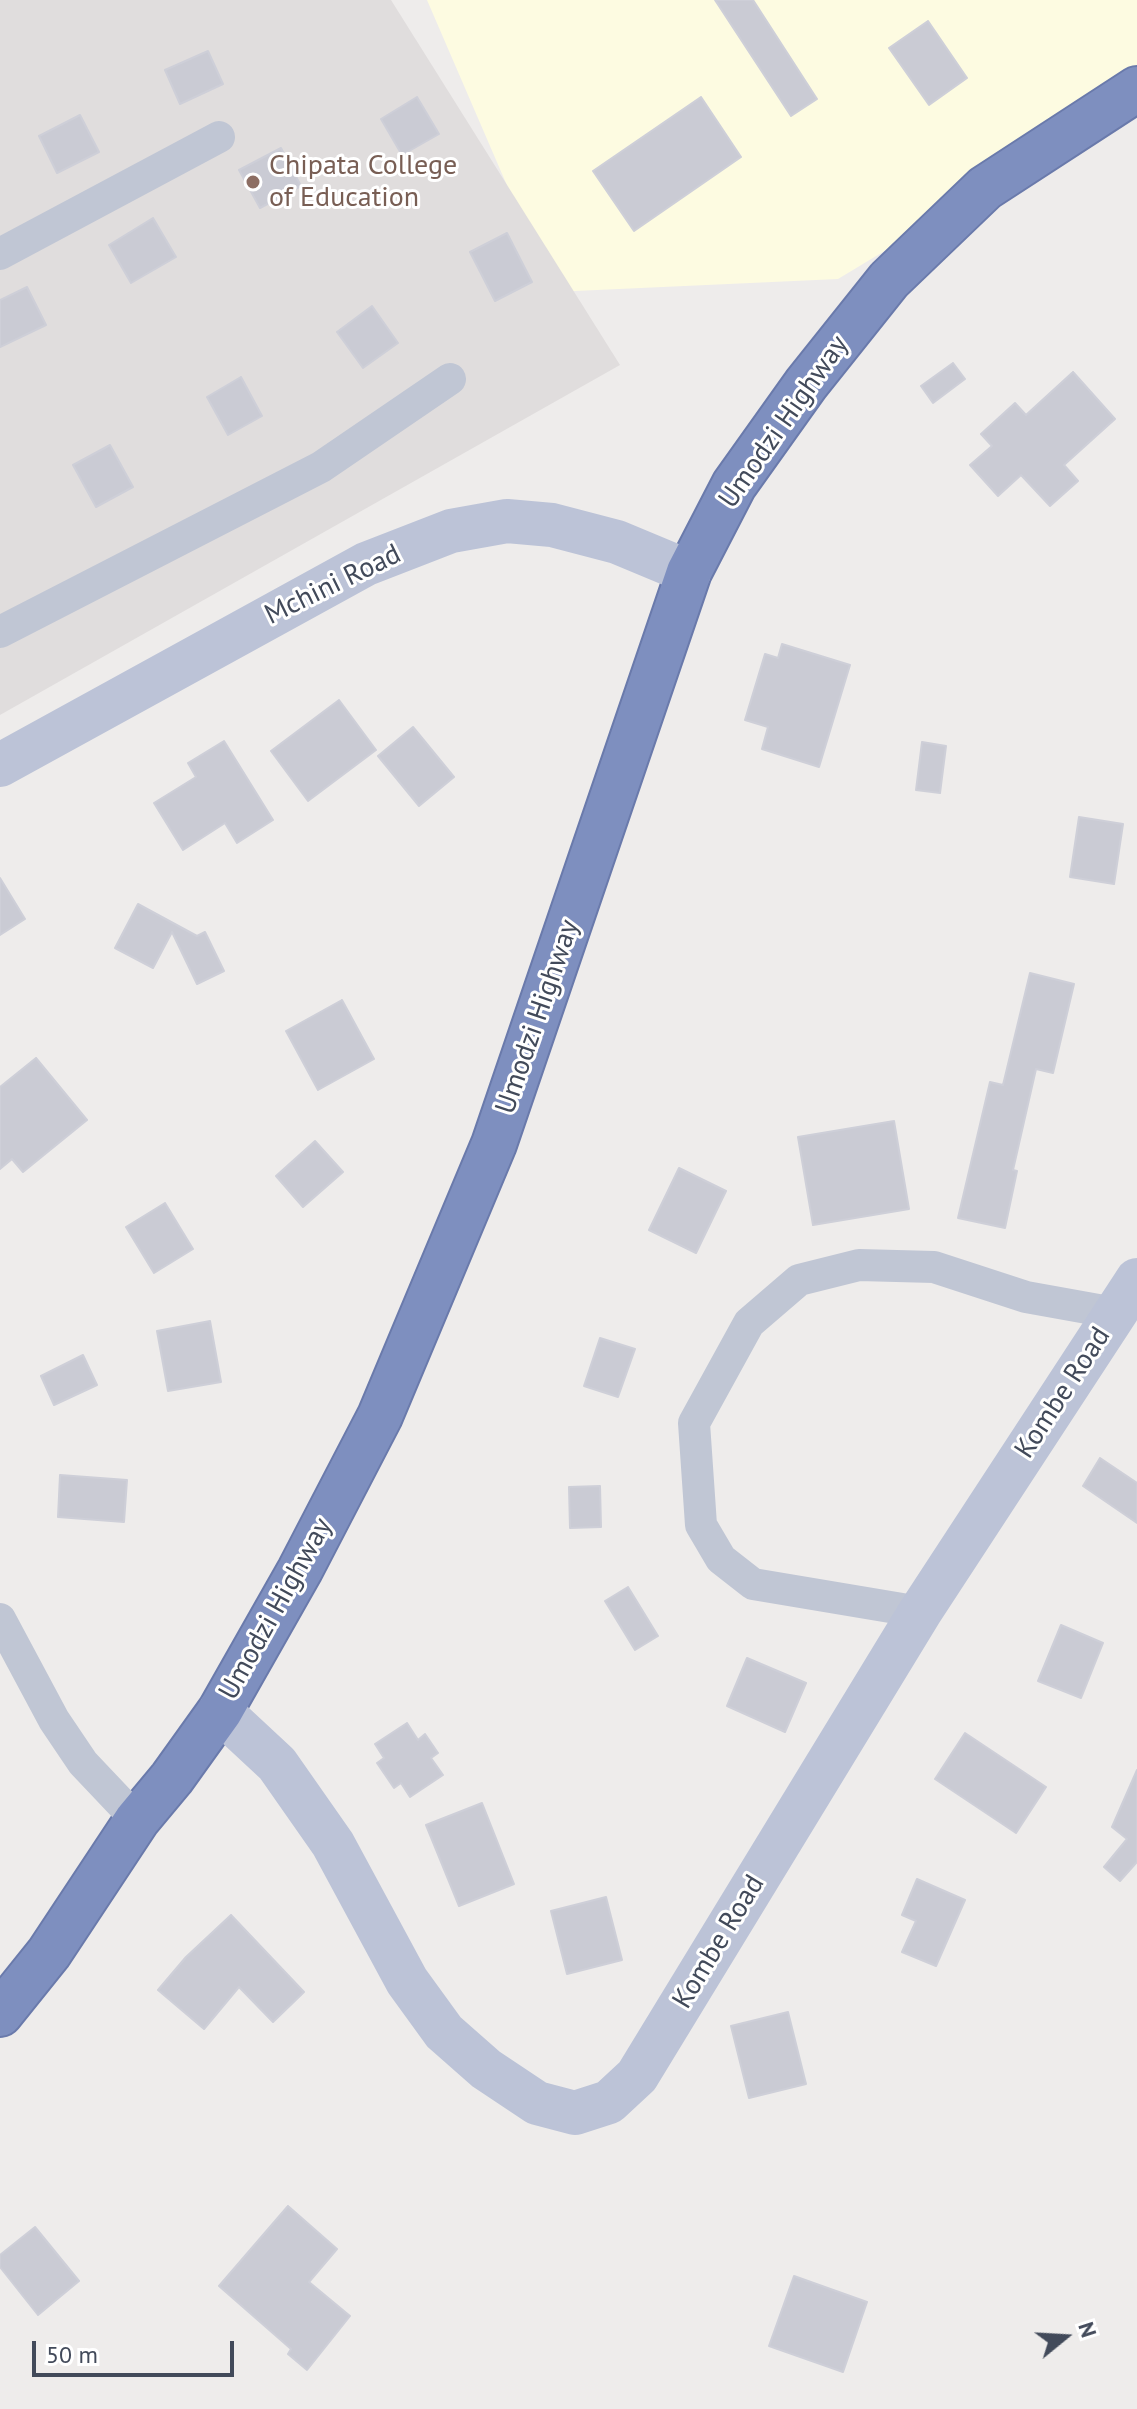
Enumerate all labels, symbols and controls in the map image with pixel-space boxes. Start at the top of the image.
place label: Chipata College of Education [269,149,457,215]
marker: Chipata College of Education [244,173,262,191]
street label: Umodzi Highway [712,329,856,515]
street label: Mchini Road [259,538,407,632]
street label: Umodzi Highway [489,916,587,1118]
street label: Kombe Road [1008,1321,1118,1465]
street label: Umodzi Highway [212,1512,340,1706]
street label: Kombe Road [666,1869,772,2015]
north arrow [1025,2297,1105,2377]
text: N [1072,2318,1103,2341]
scale bar [36,2325,238,2375]
text: 50 m [46,2339,98,2370]

